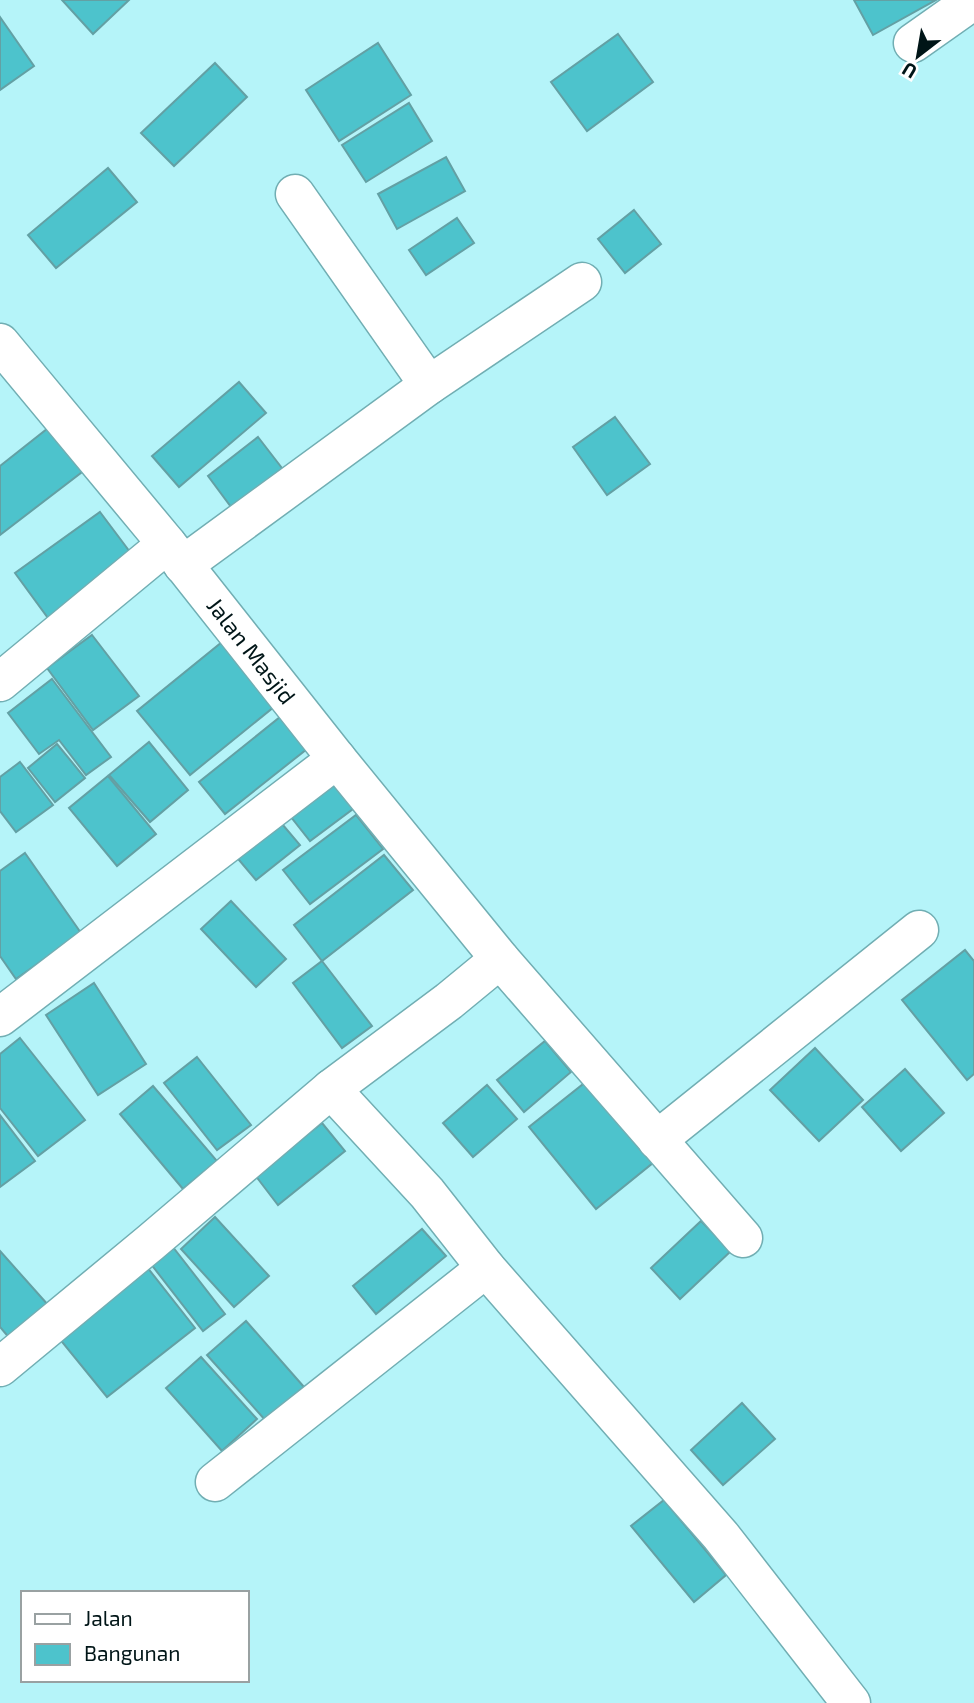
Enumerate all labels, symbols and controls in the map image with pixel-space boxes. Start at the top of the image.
north arrow [883,21,953,91]
text: U [897,58,921,84]
street label: Jalan Masjid [202,592,302,709]
legend [21,1591,248,1682]
text: Jalan [84,1605,133,1630]
text: Bangunan [84,1640,180,1665]

